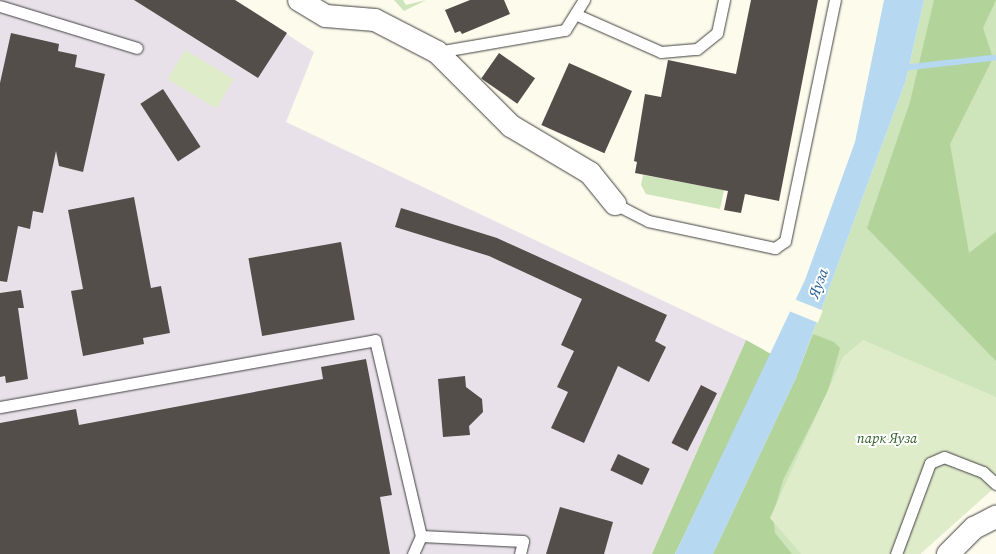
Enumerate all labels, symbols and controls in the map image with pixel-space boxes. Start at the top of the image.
water label: Яуза [804,266,832,300]
park label: парк Яуза [857,430,917,446]

